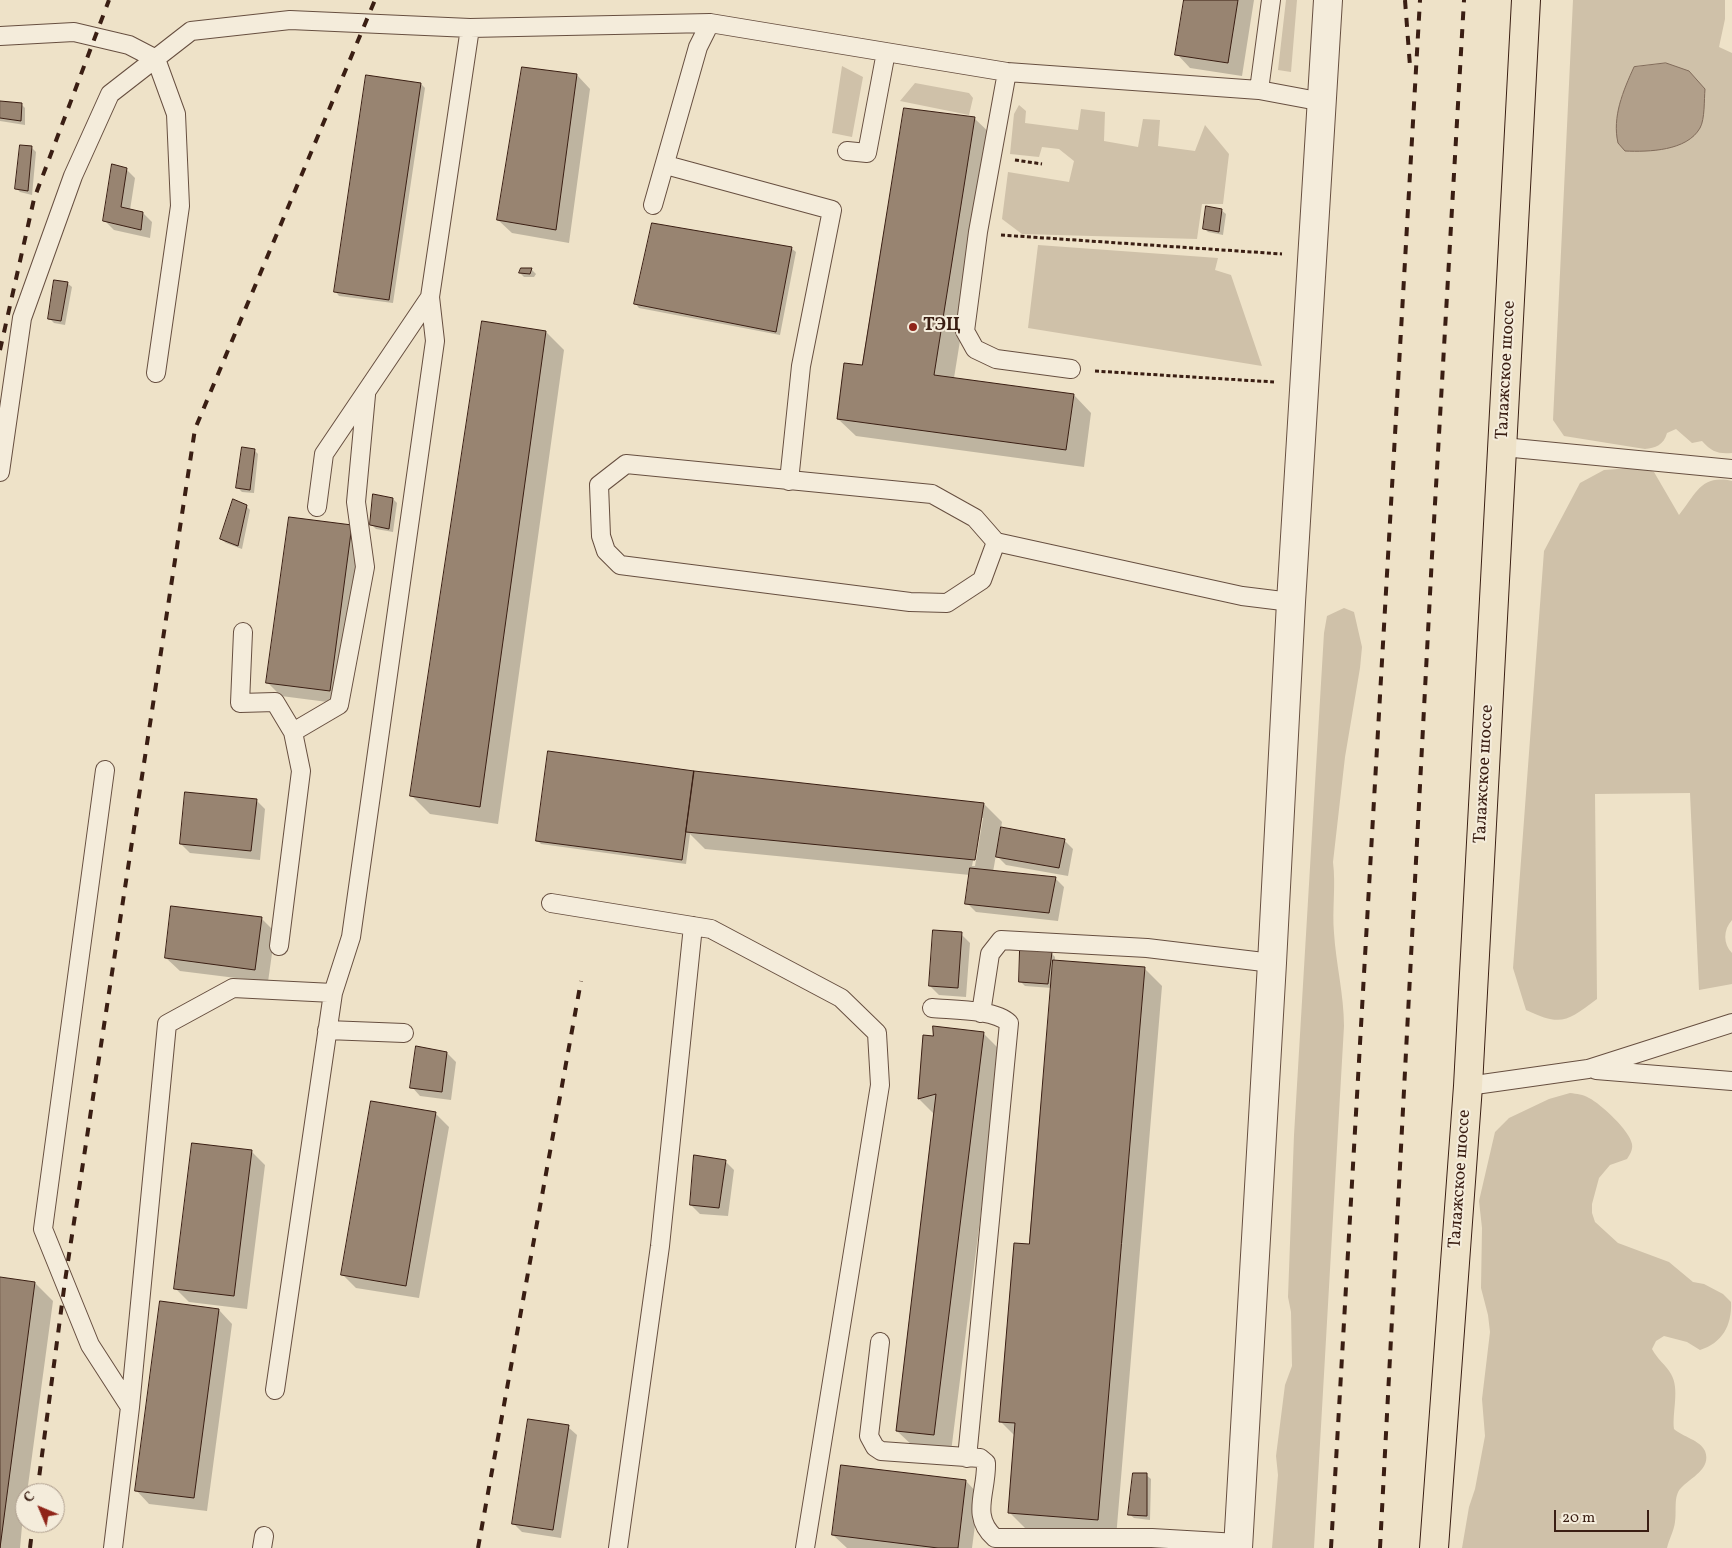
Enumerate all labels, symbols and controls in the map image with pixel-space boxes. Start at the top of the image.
street label: Талажское шоссе [1493,300,1521,440]
place label: ТЭЦ [923,316,961,338]
marker: ТЭЦ [907,321,919,333]
street label: Талажское шоссе [1471,704,1499,844]
street label: Талажское шоссе [1445,1109,1477,1249]
north arrow [15,1483,65,1533]
text: С [20,1488,40,1508]
scale bar [1557,1500,1652,1532]
text: 20 m [1562,1508,1595,1529]

